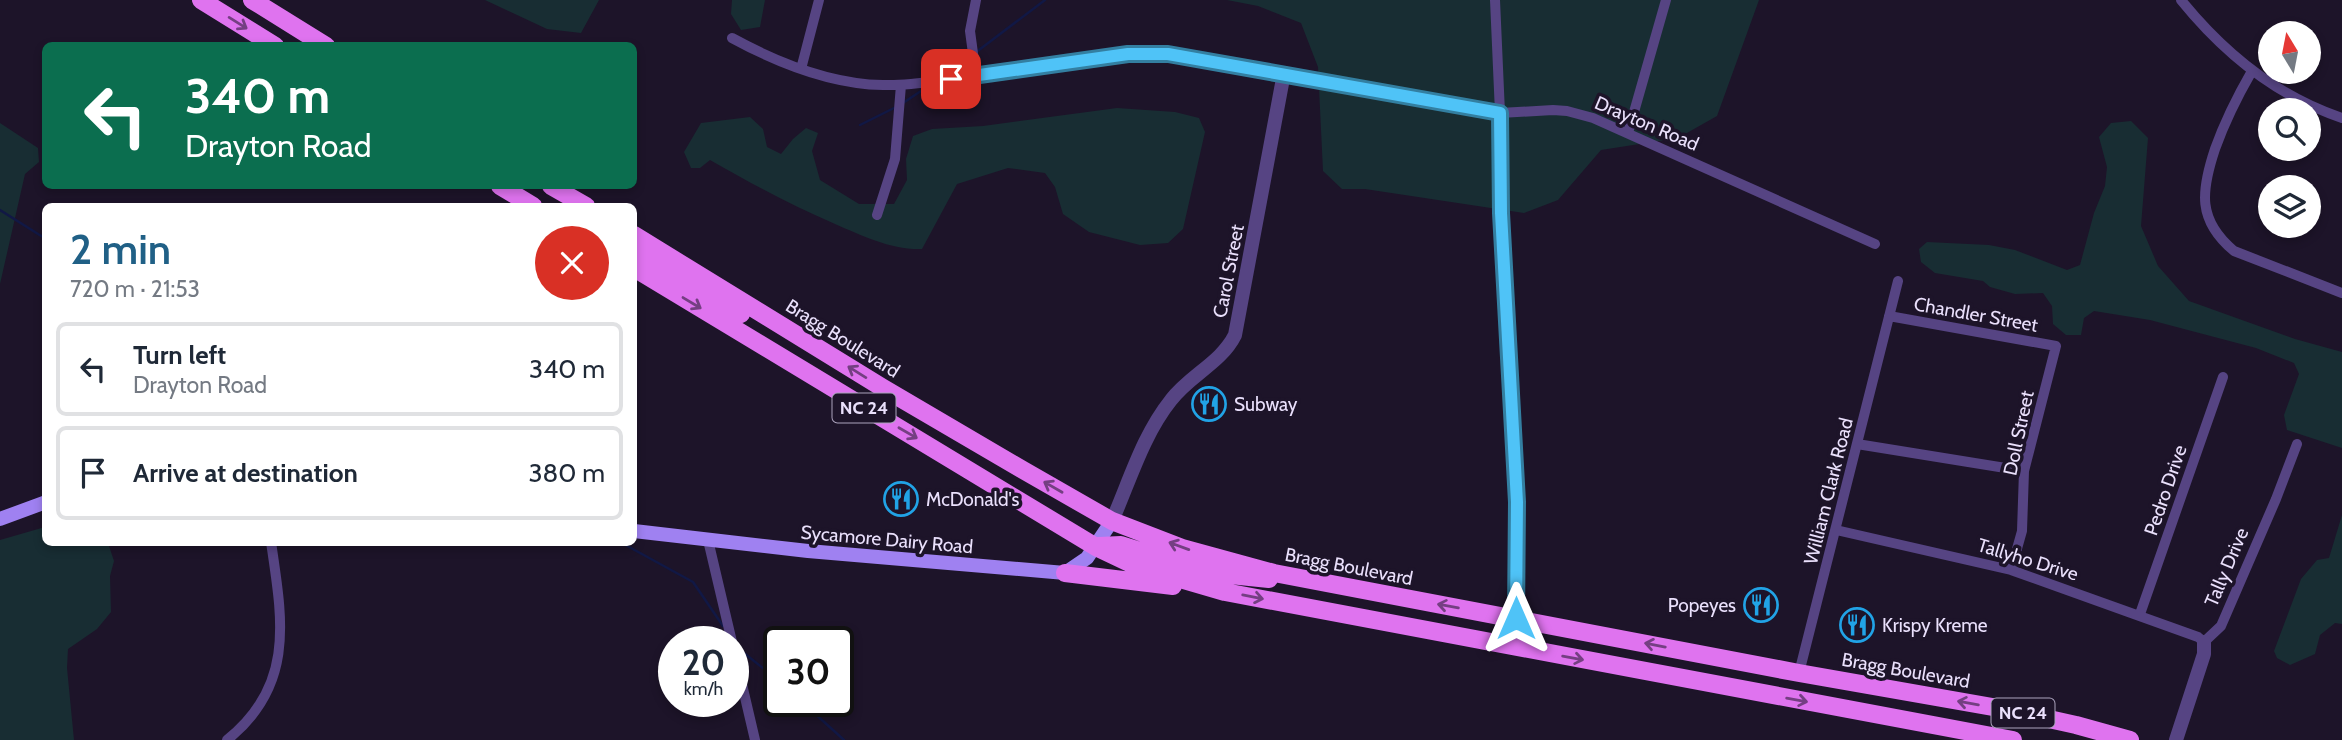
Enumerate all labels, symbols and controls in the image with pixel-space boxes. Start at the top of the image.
one-way arrow [227,16,247,30]
north arrow [2258,21,2320,84]
map controls [2258,21,2321,238]
pin [921,49,981,109]
icon: arrive [932,60,970,98]
text: 340 m [185,66,330,125]
icon: left [70,70,161,161]
street label: Drayton Road [1591,91,1702,156]
button: search [2258,98,2321,161]
text: Drayton Road [185,126,372,165]
button: layers [2258,175,2321,238]
street label: Carol Street [1208,222,1249,320]
text: 2 min [70,223,171,275]
button: close [535,226,609,300]
text: 720 m · 21:53 [70,275,200,303]
street label: Chandler Street [1912,292,2040,337]
street label: Bragg Boulevard [782,294,904,383]
one-way arrow [682,296,702,310]
text: Turn left [133,339,226,371]
icon: left [74,350,112,388]
text: 340 m [529,353,605,385]
one-way arrow [848,364,867,379]
text: Drayton Road [133,371,267,399]
restaurant icon: Subway [1190,385,1228,423]
street label: Doll Street [1998,388,2039,478]
place label: Subway [1234,393,1298,416]
road number: NC 24 [832,394,896,422]
street label: William Clark Road [1799,415,1858,567]
one-way arrow [897,427,917,441]
street label: Pedro Drive [2139,442,2192,538]
icon: arrive [74,454,112,492]
text: Arrive at destination [133,457,358,489]
text: 380 m [528,457,605,489]
restaurant icon: McDonald's [882,480,920,518]
one-way arrow [1044,480,1064,494]
place label: McDonald's [926,488,1020,511]
street label: Sycamore Dairy Road [800,521,974,558]
street label: Tally Drive [2200,524,2253,610]
street label: Tallyho Drive [1975,533,2081,586]
one-way arrow [1168,539,1190,551]
street label: Bragg Boulevard [1283,543,1415,590]
position arrow [1479,581,1553,655]
restaurant icon: Popeyes [1742,586,1780,624]
one-way arrow [1242,591,1264,604]
place label: Popeyes [1668,594,1736,617]
one-way arrow [1438,599,1460,612]
restaurant icon: Krispy Kreme [1838,606,1876,644]
place label: Krispy Kreme [1882,614,1988,637]
speed limit sign: 30 [763,626,854,717]
one-way arrow [1644,637,1666,651]
text: 20 [682,641,725,684]
street label: Bragg Boulevard [1840,648,1972,693]
one-way arrow [1561,652,1584,666]
text: km/h [684,678,723,700]
one-way arrow [1785,694,1808,707]
one-way arrow [1957,696,1980,709]
road number: NC 24 [1992,698,2054,728]

